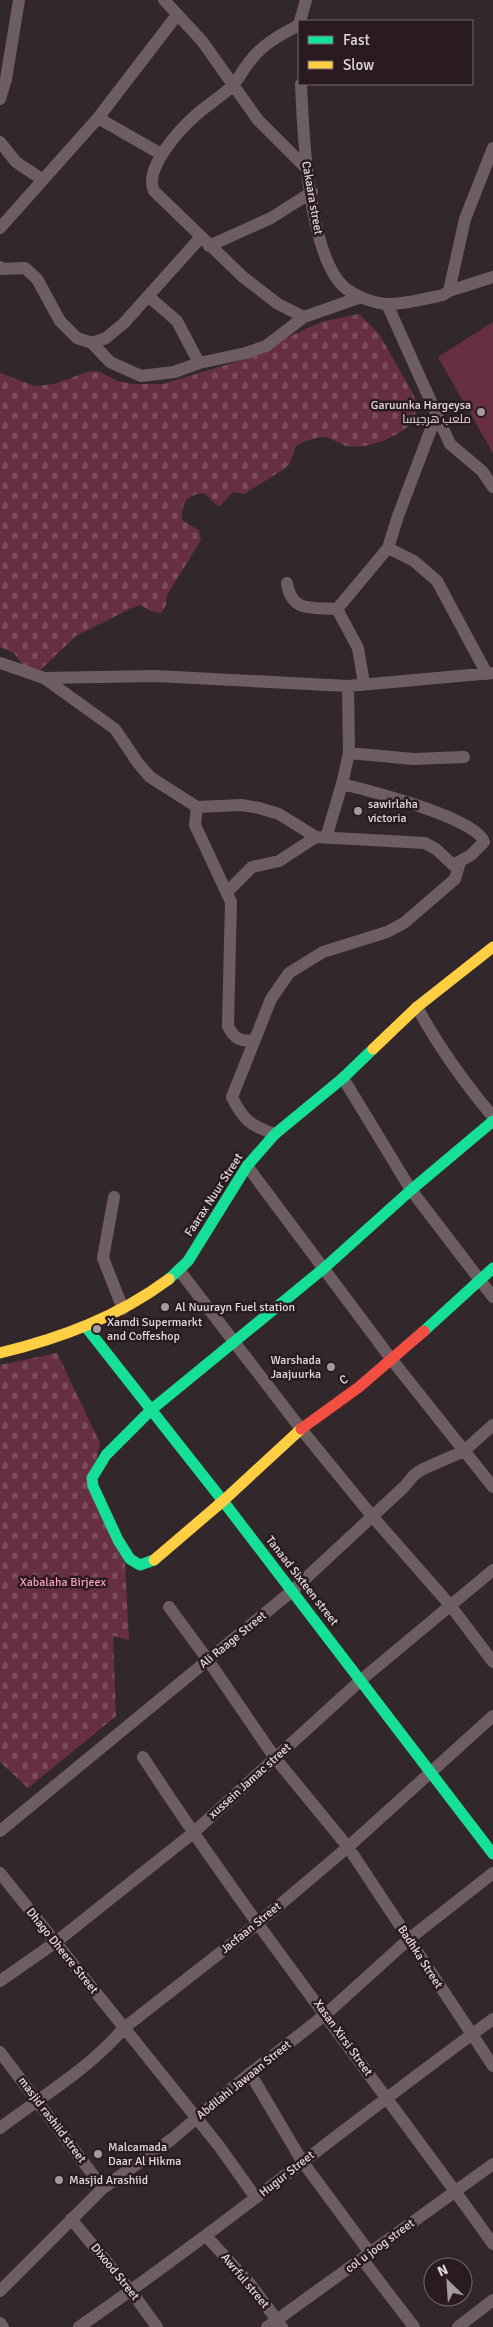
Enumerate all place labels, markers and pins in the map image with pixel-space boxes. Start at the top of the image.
place label: Garuunka Hargeysa ملعب هرجيسا [371,398,471,427]
marker: Garuunka Hargeysa ملعب هرجيسا [475,406,487,418]
place label: sawirlaha victoria [368,797,418,826]
marker: sawirlaha victoria [352,805,364,817]
place label: Al Nuurayn Fuel station [175,1300,295,1315]
marker: Al Nuurayn Fuel station [159,1301,171,1313]
place label: Xamdi Supermarkt and Coffeshop [107,1315,202,1344]
marker: Xamdi Supermarkt and Coffeshop [91,1323,103,1335]
place label: Warshada Jaajuurka [270,1353,321,1382]
marker: Warshada Jaajuurka [325,1361,337,1373]
place label: Malcamada Daar Al Hikma [108,2140,181,2169]
marker: Malcamada Daar Al Hikma [92,2148,104,2160]
place label: Masjid Arashiid [69,2173,148,2188]
marker: Masjid Arashiid [53,2174,65,2186]

